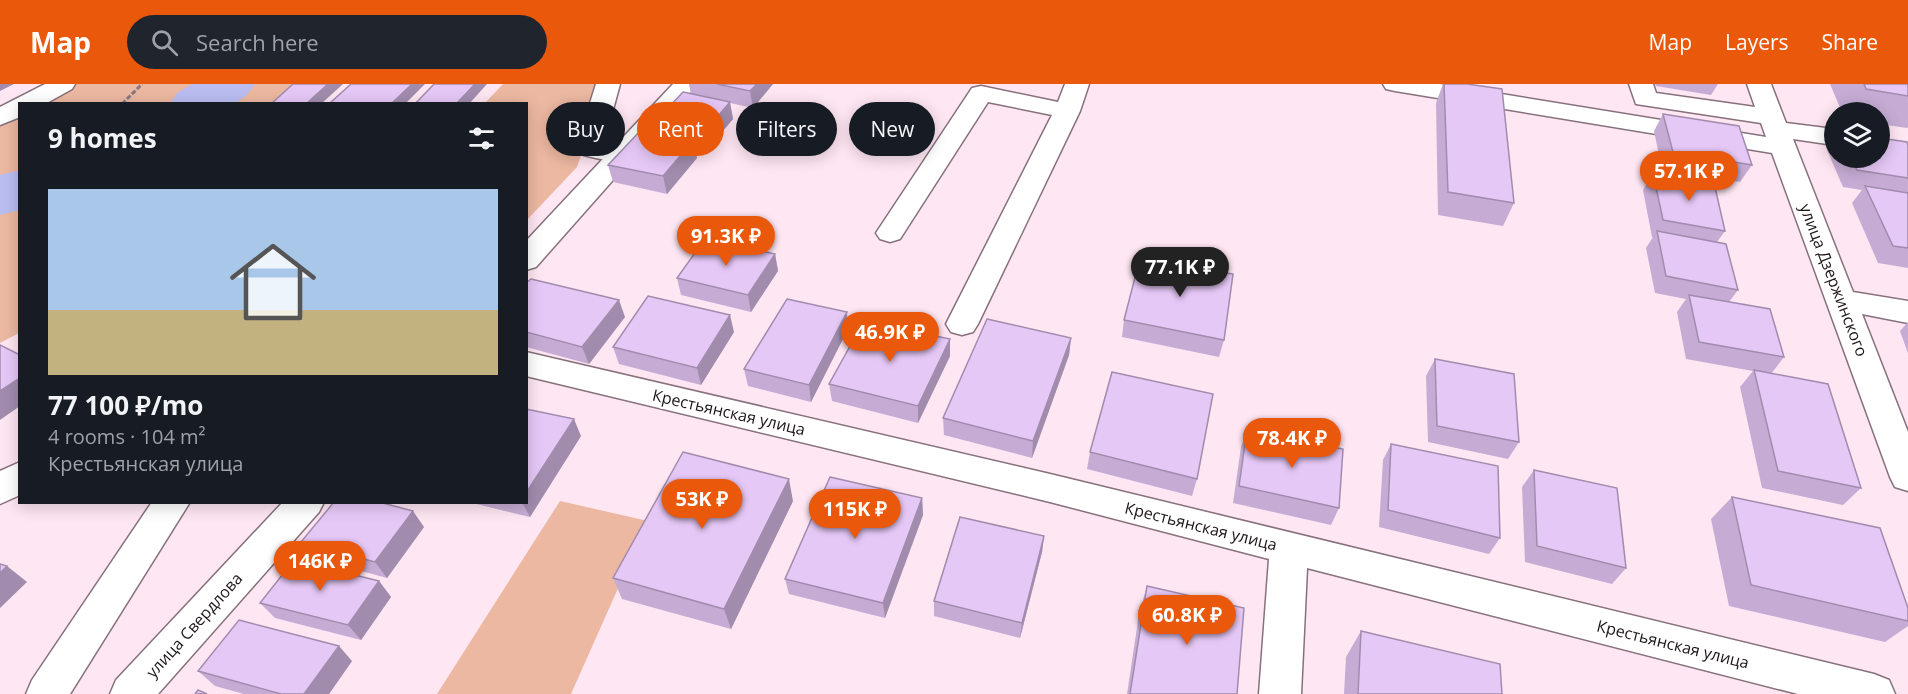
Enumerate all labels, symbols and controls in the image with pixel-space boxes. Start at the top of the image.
search box [127,15,547,69]
text: Map [30,23,91,61]
icon: search [148,26,181,59]
text: Search here [196,27,319,57]
text: Map [1649,28,1692,56]
text: Layers [1725,28,1789,56]
text: Share [1822,28,1878,56]
chip: Buy [546,102,625,156]
chip: Rent [637,102,724,156]
chip: Filters [736,102,837,156]
chip: New [849,102,935,156]
map controls [1824,102,1890,168]
button: layers [1824,102,1890,168]
text: 9 homes [48,120,157,156]
icon: filters [465,122,498,155]
pin: 57.1K ₽ [1634,151,1744,202]
text: 57.1K ₽ [1654,157,1724,184]
street label: улица Дзержинского [1795,200,1873,360]
pin: 91.3K ₽ [671,216,781,267]
text: 91.3K ₽ [691,222,761,249]
icon: home [219,228,327,336]
pin: 77.1K ₽ [1125,247,1235,298]
text: 77.1K ₽ [1145,253,1215,280]
pin: 46.9K ₽ [835,312,945,363]
text: 46.9K ₽ [855,318,925,345]
street label: Крестьянская улица [650,384,808,440]
text: 77 100 ₽/mo [48,387,203,423]
pin: 78.4K ₽ [1237,418,1347,469]
text: 4 rooms · 104 m² [48,423,206,450]
text: 78.4K ₽ [1257,424,1327,451]
text: Крестьянская улица [48,450,243,477]
pin: 53K ₽ [660,479,744,530]
text: 53K ₽ [676,485,729,512]
pin: 115K ₽ [806,489,904,540]
text: 115K ₽ [823,495,887,522]
street label: Крестьянская улица [1123,496,1279,556]
pin: 146K ₽ [271,541,369,592]
text: 146K ₽ [288,547,352,574]
street label: улица Свердлова [141,568,247,682]
pin: 60.8K ₽ [1132,595,1242,646]
text: 60.8K ₽ [1152,601,1222,628]
street label: Крестьянская улица [1595,614,1751,674]

